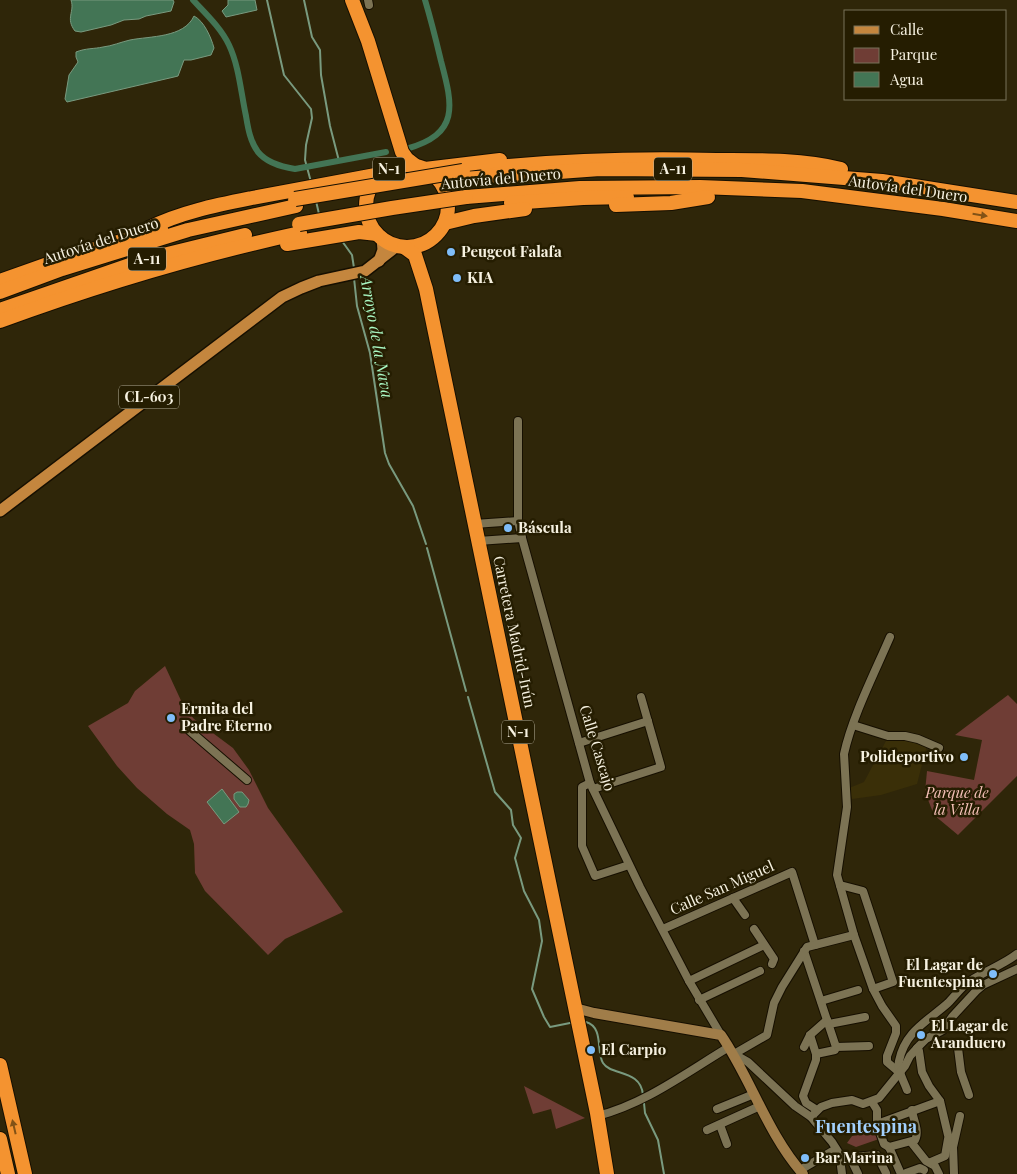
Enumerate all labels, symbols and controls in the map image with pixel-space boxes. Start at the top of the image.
legend [844,10,1007,100]
text: Calle [890,19,924,39]
text: Parque [890,44,937,64]
text: Agua [889,69,924,89]
road number: N-1 [373,157,405,180]
road number: A-11 [654,157,692,180]
street label: Autovía del Duero [439,163,562,193]
street label: Autovía del Duero [846,170,969,206]
one-way arrow [972,211,988,219]
street label: Autovía del Duero [40,212,161,268]
place label: Peugeot Falafa [461,241,562,261]
marker: Peugeot Falafa [445,246,457,258]
road number: A-11 [128,248,166,270]
place label: KIA [467,267,494,287]
water label: Arroyo de la Nava [356,272,399,400]
marker: KIA [451,272,463,284]
road number: CL-603 [119,386,179,408]
place label: Báscula [518,517,572,537]
marker: Báscula [502,522,514,534]
street label: Carretera Madrid-Irún [489,554,541,710]
place label: Ermita del Padre Eterno [181,698,272,735]
street label: Calle Cascajo [575,702,621,793]
marker: Ermita del Padre Eterno [165,712,177,724]
road number: N-1 [502,720,534,744]
place label: Polideportivo [860,746,954,766]
marker: Polideportivo [958,751,970,763]
park label: Parque de la Villa [924,782,989,819]
street label: Calle San Miguel [666,855,777,919]
place label: El Lagar de Fuentespina [898,954,983,991]
marker: El Lagar de Fuentespina [987,968,999,980]
place label: El Lagar de Aranduero [930,1015,1009,1052]
marker: El Lagar de Aranduero [915,1029,927,1041]
place label: El Carpio [601,1039,666,1059]
marker: El Carpio [585,1044,597,1056]
district label: Fuentespina [815,1114,918,1138]
one-way arrow [10,1119,18,1134]
place label: Bar Marina [815,1147,894,1167]
marker: Bar Marina [799,1152,811,1164]

